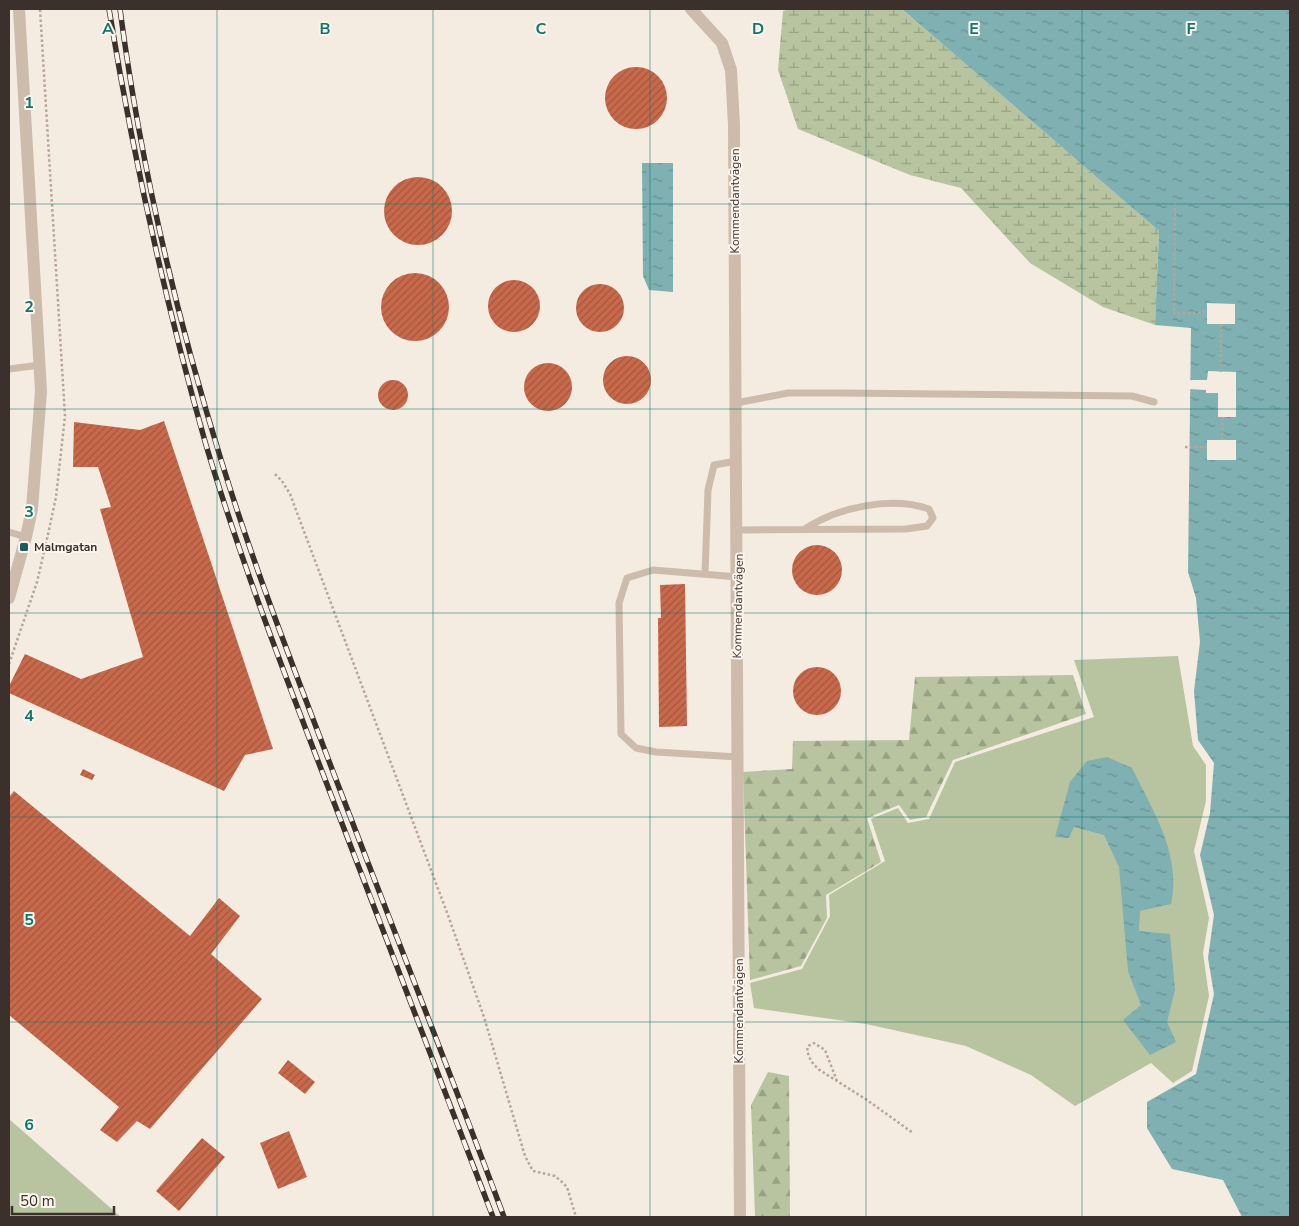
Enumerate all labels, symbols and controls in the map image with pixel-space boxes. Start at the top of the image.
text: A [102,18,114,40]
text: B [319,18,331,40]
text: C [536,18,547,40]
text: D [752,18,764,40]
text: E [969,18,979,40]
text: F [1187,18,1196,40]
text: 1 [24,92,34,114]
street label: Kommendantvägen [727,149,743,253]
text: 2 [24,296,34,318]
text: 3 [24,501,34,523]
place label: Malmgatan [34,539,97,555]
marker: Malmgatan [18,541,30,553]
street label: Kommendantvägen [729,553,747,659]
text: 4 [24,705,34,727]
text: 5 [24,909,34,931]
street label: Kommendantvägen [731,959,747,1063]
text: 6 [24,1114,34,1136]
scale bar [12,1184,115,1216]
text: 50 m [20,1191,55,1211]

